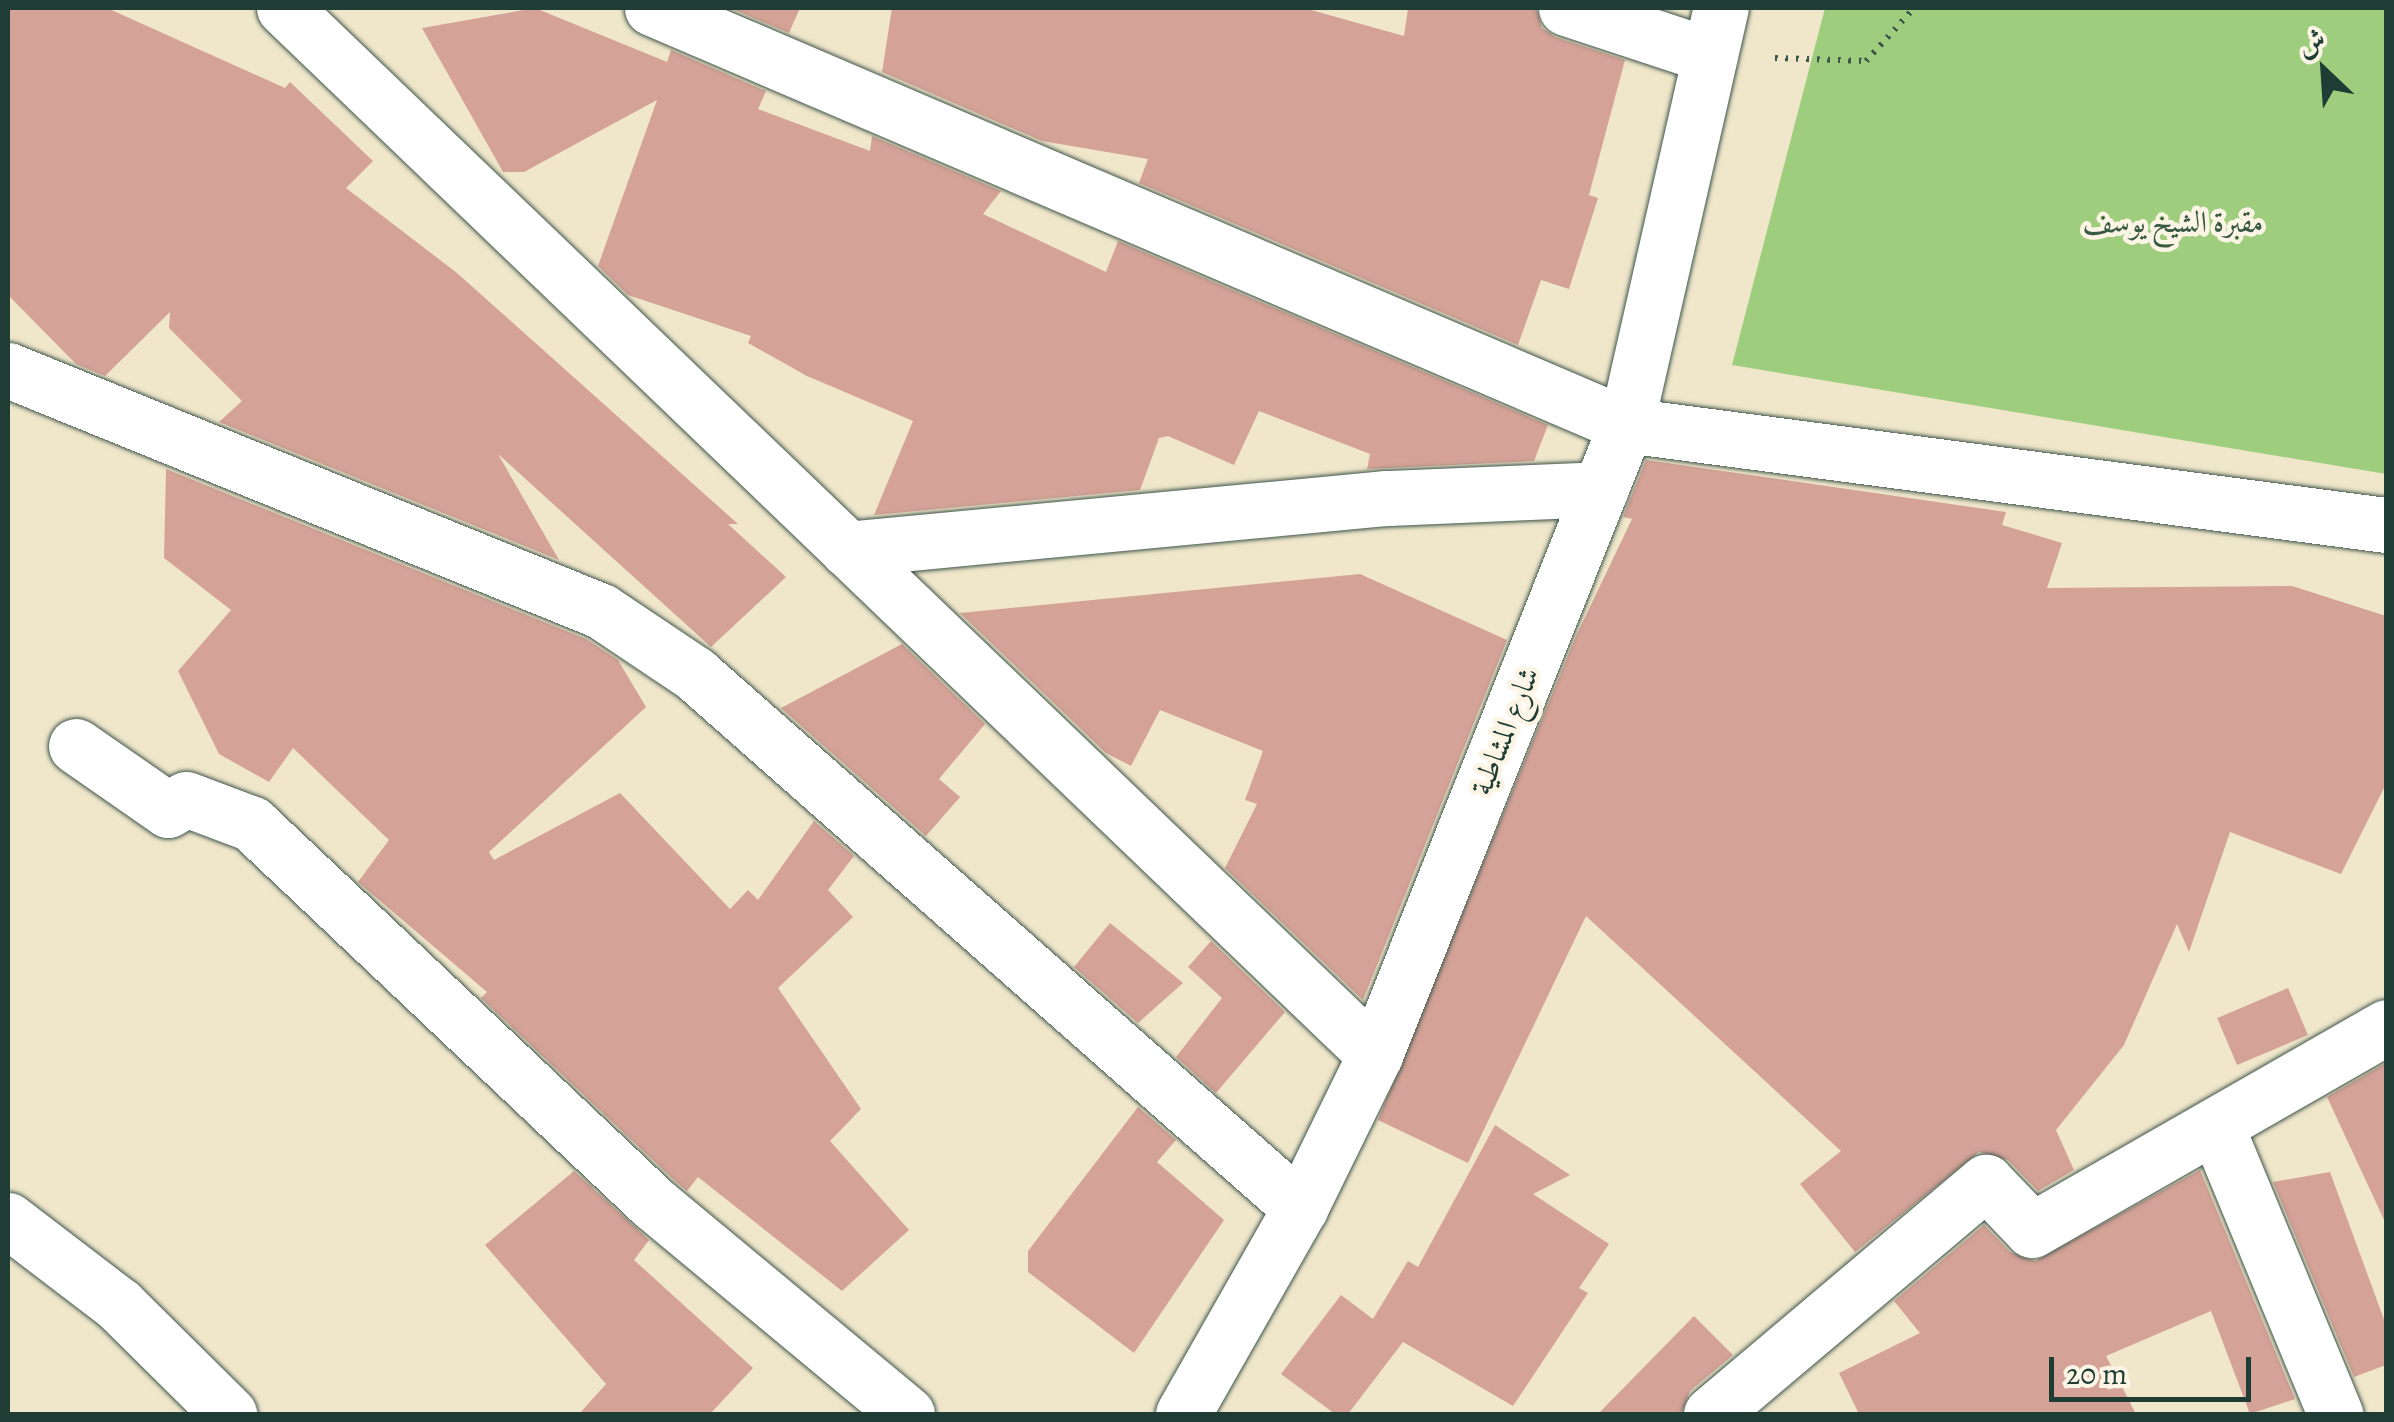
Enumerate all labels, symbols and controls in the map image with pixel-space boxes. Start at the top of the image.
north arrow [2274,20,2374,120]
text: ش [2291,20,2332,66]
park label: مقبرة الشيخ يوسف [2083,204,2263,240]
street label: شارع المشاطية [1463,662,1547,800]
scale bar [2054,1337,2256,1399]
text: 20 m [2066,1354,2127,1394]

